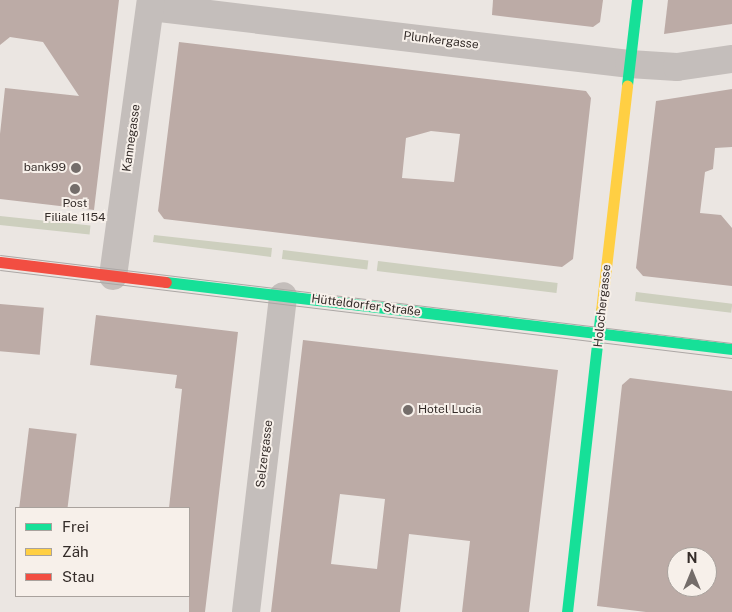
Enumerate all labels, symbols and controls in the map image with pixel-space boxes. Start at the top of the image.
street label: Plunkergasse [403,29,479,53]
street label: Kannegasse [120,103,144,173]
place label: bank99 [24,161,66,175]
marker: bank99 [70,162,82,174]
marker: Post Filiale 1154 [69,183,81,195]
place label: Post Filiale 1154 [44,197,106,225]
street label: Holochergasse [591,264,615,348]
street label: Hütteldorfer Straße [310,292,422,320]
place label: Hotel Lucia [418,403,481,417]
marker: Hotel Lucia [402,404,414,416]
street label: Selzergasse [254,419,276,489]
legend [15,507,190,597]
text: Frei [62,518,89,535]
text: Zäh [62,543,89,560]
north arrow [667,547,717,597]
text: N [687,550,697,566]
text: Stau [62,568,95,585]

